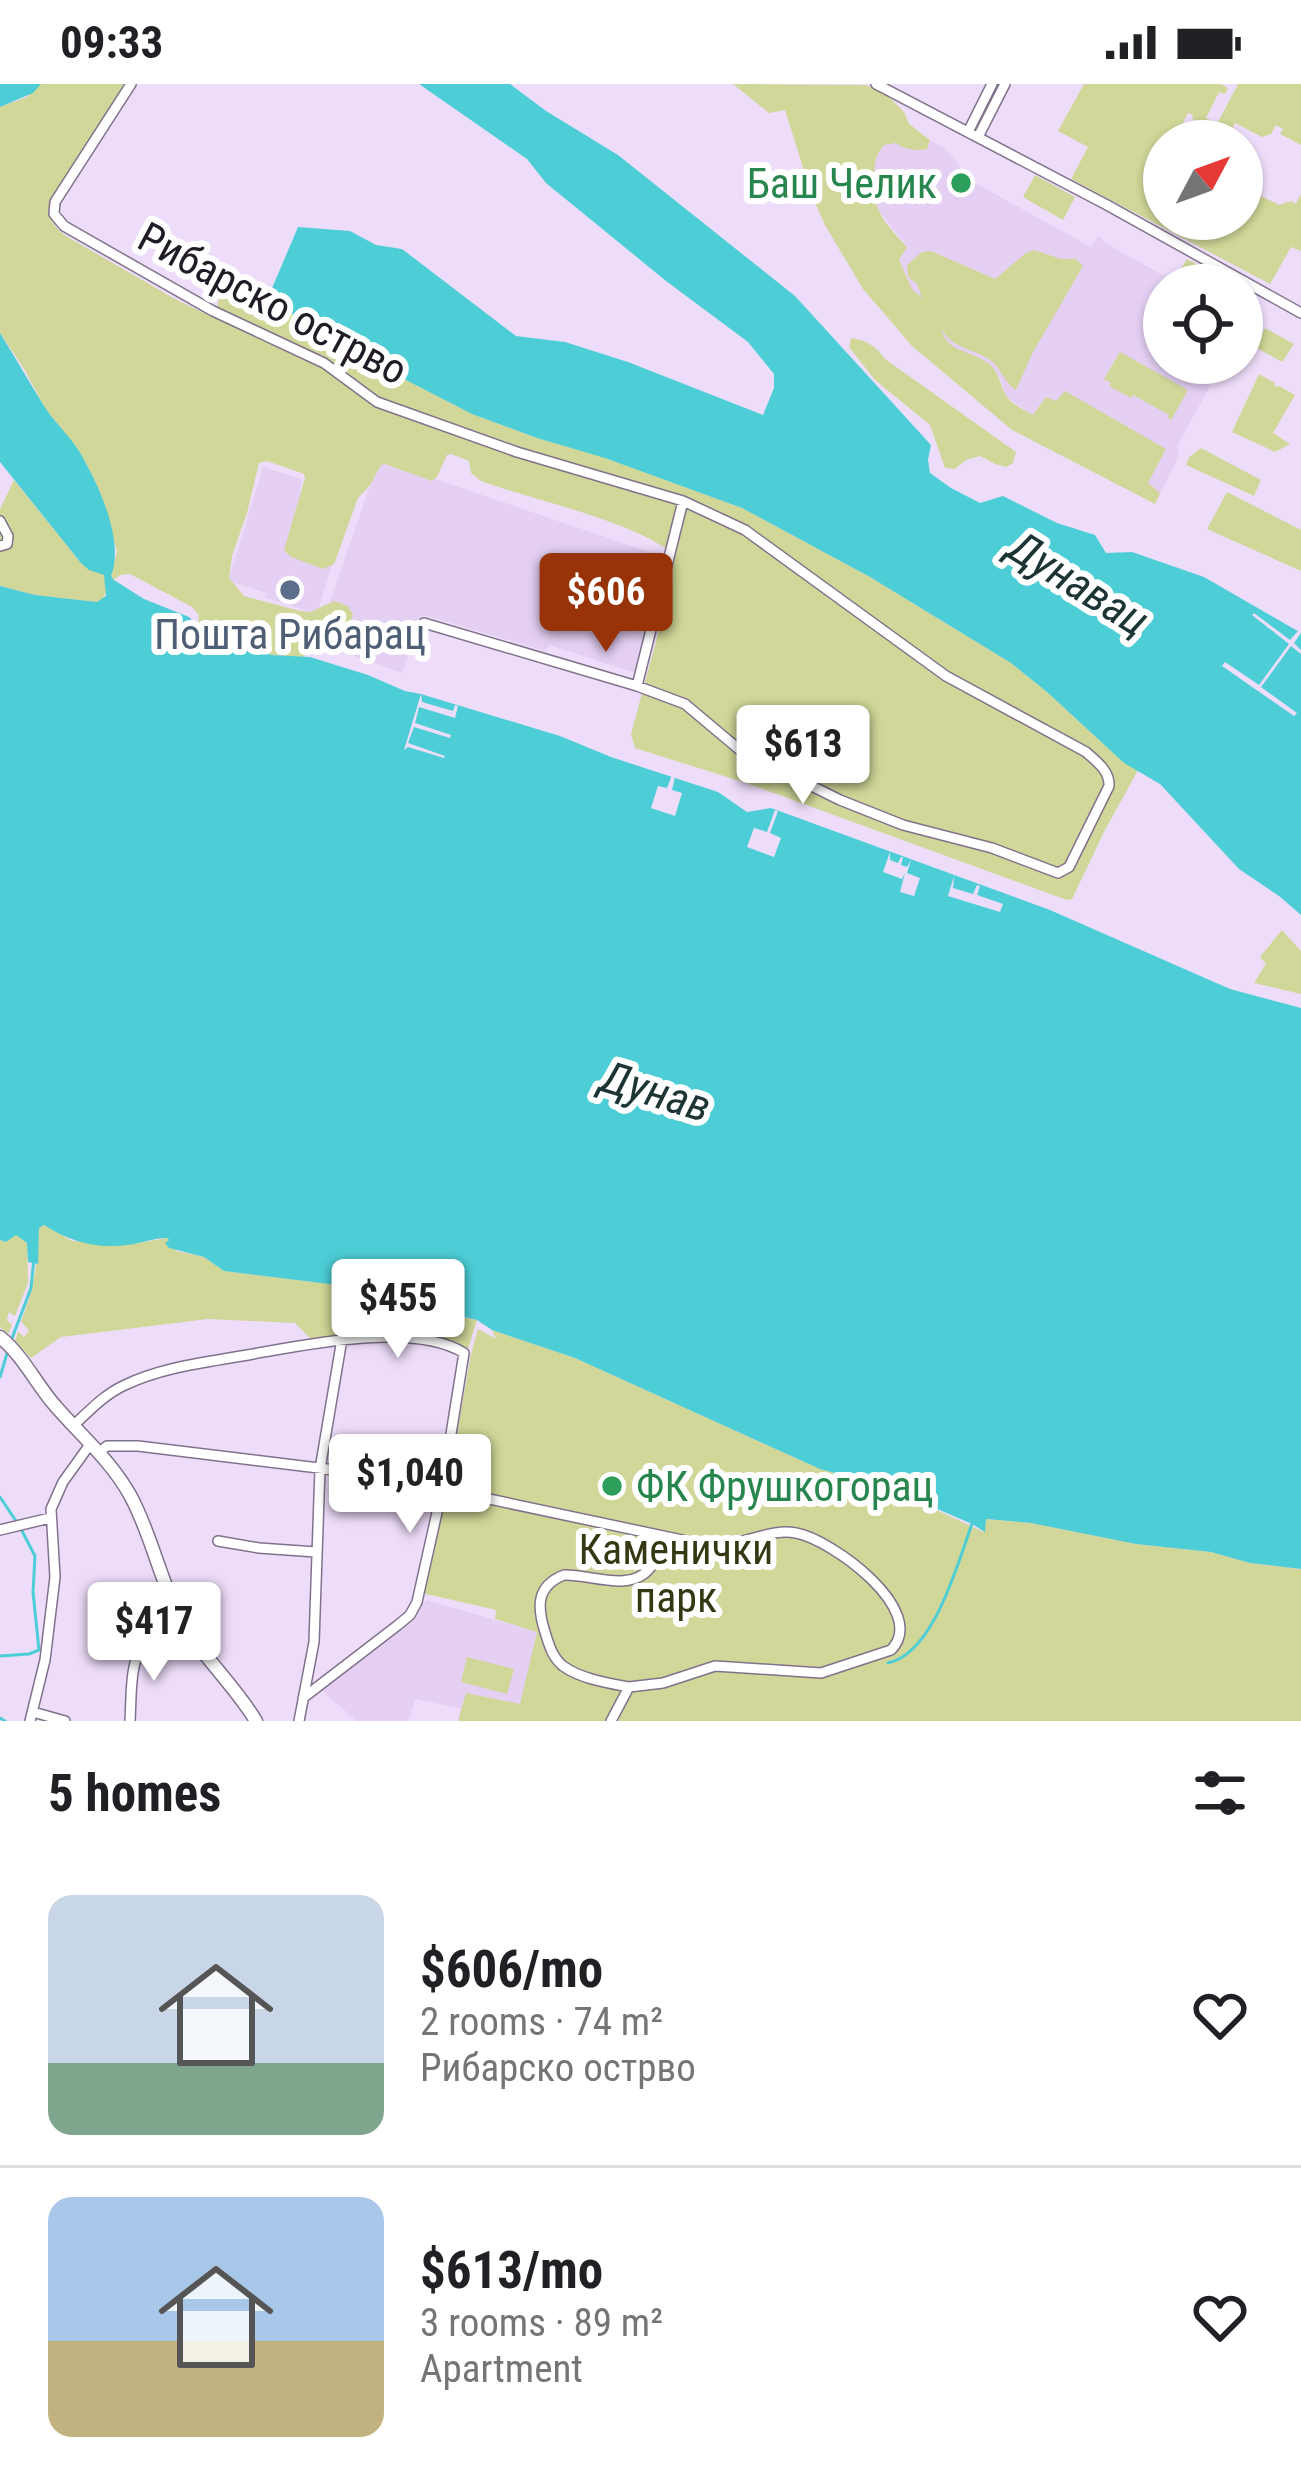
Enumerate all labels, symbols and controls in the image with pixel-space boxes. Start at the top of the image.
text: 09:33 [60,16,163,69]
north arrow [1143,120,1263,240]
map controls [1143,120,1263,384]
place label: Баш Челик [747,159,937,208]
marker: Баш Челик [948,170,974,196]
street label: Рибарско острво [130,212,415,395]
button: locate [1143,264,1263,384]
water label: Дунавац [996,518,1159,647]
pin: $606 [535,553,677,655]
text: $606 [567,569,645,615]
marker: Пошта Рибарац [277,577,303,603]
place label: Пошта Рибарац [154,610,426,659]
pin: $613 [732,705,874,807]
text: $613 [764,721,842,767]
water label: Дунав [592,1049,717,1133]
pin: $455 [327,1259,469,1361]
text: $455 [359,1275,437,1321]
pin: $1,040 [312,1434,508,1536]
text: $1,040 [356,1450,464,1496]
place label: ФК Фрушкогорац [636,1462,934,1511]
marker: ФК Фрушкогорац [599,1473,625,1499]
park label: Каменички парк [579,1525,773,1622]
pin: $417 [83,1582,225,1684]
text: $417 [115,1598,193,1644]
icon: filters [1187,1760,1253,1826]
text: 5 homes [48,1764,221,1823]
text: $606/mo [420,1940,603,1999]
icon: home [144,1943,288,2087]
icon: heart [1187,1982,1253,2048]
text: 2 rooms · 74 m² [420,1999,663,2045]
text: Рибарско острво [420,2045,696,2091]
text: $613/mo [420,2241,603,2300]
icon: home [144,2245,288,2389]
icon: heart [1187,2284,1253,2350]
text: 3 rooms · 89 m² [420,2300,663,2346]
text: Apartment [420,2346,583,2392]

